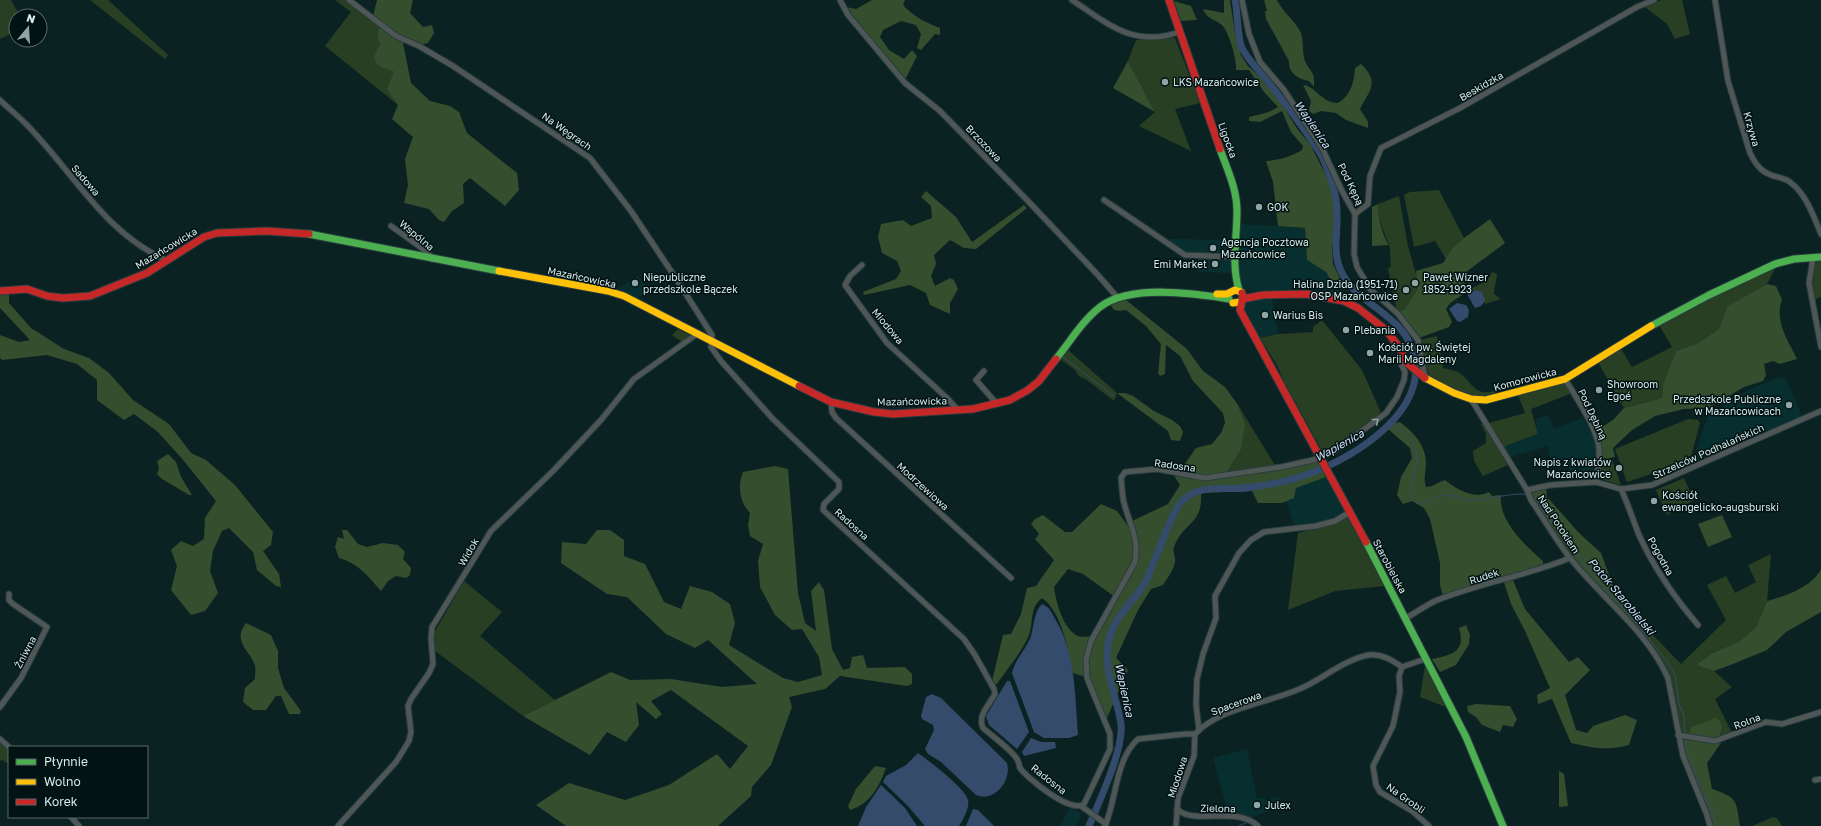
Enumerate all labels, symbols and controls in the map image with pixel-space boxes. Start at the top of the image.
north arrow [8,8,48,48]
text: N [25,11,37,25]
street label: Beskidzka [1457,69,1505,103]
place label: LKS Mazańcowice [1173,76,1259,88]
marker: LKS Mazańcowice [1160,77,1170,87]
water label: Wapienica [1292,98,1334,151]
street label: Na Węgrach [540,109,594,153]
street label: Krzywa [1741,110,1763,148]
street label: Ligocka [1216,120,1240,160]
street label: Brzozowa [964,122,1004,164]
street label: Pod Kępą [1336,161,1366,207]
street label: Sadowa [69,162,103,198]
place label: GOK [1267,201,1288,213]
marker: GOK [1254,202,1264,212]
street label: Wspólna [397,217,437,253]
street label: Mazańcowicka [133,225,199,271]
place label: Agencja Pocztowa Mazańcowice [1221,236,1309,260]
marker: Agencja Pocztowa Mazańcowice [1208,243,1218,253]
place label: Emi Market [1153,258,1207,270]
marker: Emi Market [1210,259,1220,269]
street label: Mazańcowicka [547,264,617,290]
place label: Niepubliczne przedszkole Bączek [643,271,738,295]
place label: Paweł Wizner 1852-1923 [1423,271,1488,295]
marker: Niepubliczne przedszkole Bączek [630,278,640,288]
place label: Halina Dzida (1951-71) OSP Mazańcowice [1293,278,1398,302]
marker: Paweł Wizner 1852-1923 [1410,278,1420,288]
marker: Halina Dzida (1951-71) OSP Mazańcowice [1401,285,1411,295]
street label: Miodowa [870,306,906,346]
place label: Warius Bis [1273,309,1323,321]
marker: Warius Bis [1260,310,1270,320]
place label: Plebania [1354,324,1396,336]
marker: Plebania [1341,325,1351,335]
place label: Kościół pw. Świętej Marii Magdaleny [1378,340,1471,365]
marker: Kościół pw. Świętej Marii Magdaleny [1365,348,1375,358]
street label: Komorowicka [1492,365,1558,393]
place label: Showroom Egoé [1607,378,1658,402]
marker: Showroom Egoé [1594,385,1604,395]
street label: Pod Dębiną [1576,387,1610,441]
place label: Przedszkole Publiczne w Mazańcowicach [1673,393,1781,417]
street label: Mazańcowicka [877,394,947,408]
marker: Przedszkole Publiczne w Mazańcowicach [1784,400,1794,410]
one-way arrow [1371,419,1378,426]
street label: Strzelców Podhalańskich [1650,421,1766,481]
water label: Wapienica [1312,426,1367,465]
street label: Radosna [1154,456,1196,474]
place label: Napis z kwiatów Mazańcowice [1533,456,1611,480]
street label: Modrzewiowa [895,460,951,512]
marker: Napis z kwiatów Mazańcowice [1614,463,1624,473]
place label: Kościół ewangelicko-augsburski [1662,489,1779,513]
street label: Nad Potokiem [1536,492,1582,556]
marker: Kościół ewangelicko-augsburski [1649,496,1659,506]
street label: Radosna [833,506,871,542]
street label: Pogodna [1645,534,1677,578]
street label: Widok [455,536,481,568]
street label: Starobielska [1371,537,1409,595]
water label: Potok Starobielski [1586,555,1659,639]
street label: Rudek [1468,566,1501,586]
street label: Żniwna [11,633,38,670]
water label: Wapienica [1112,662,1137,719]
street label: Spacerowa [1209,688,1263,718]
street label: Rolna [1732,711,1762,731]
legend [8,746,148,818]
text: Płynnie [44,754,88,769]
street label: Miodowa [1165,755,1189,799]
street label: Radosna [1029,761,1069,797]
text: Wolno [44,774,81,789]
street label: Na Grobli [1384,780,1428,816]
text: Korek [44,794,78,809]
place label: Julex [1265,799,1291,811]
marker: Julex [1252,800,1262,810]
street label: Zielona [1200,802,1236,814]

